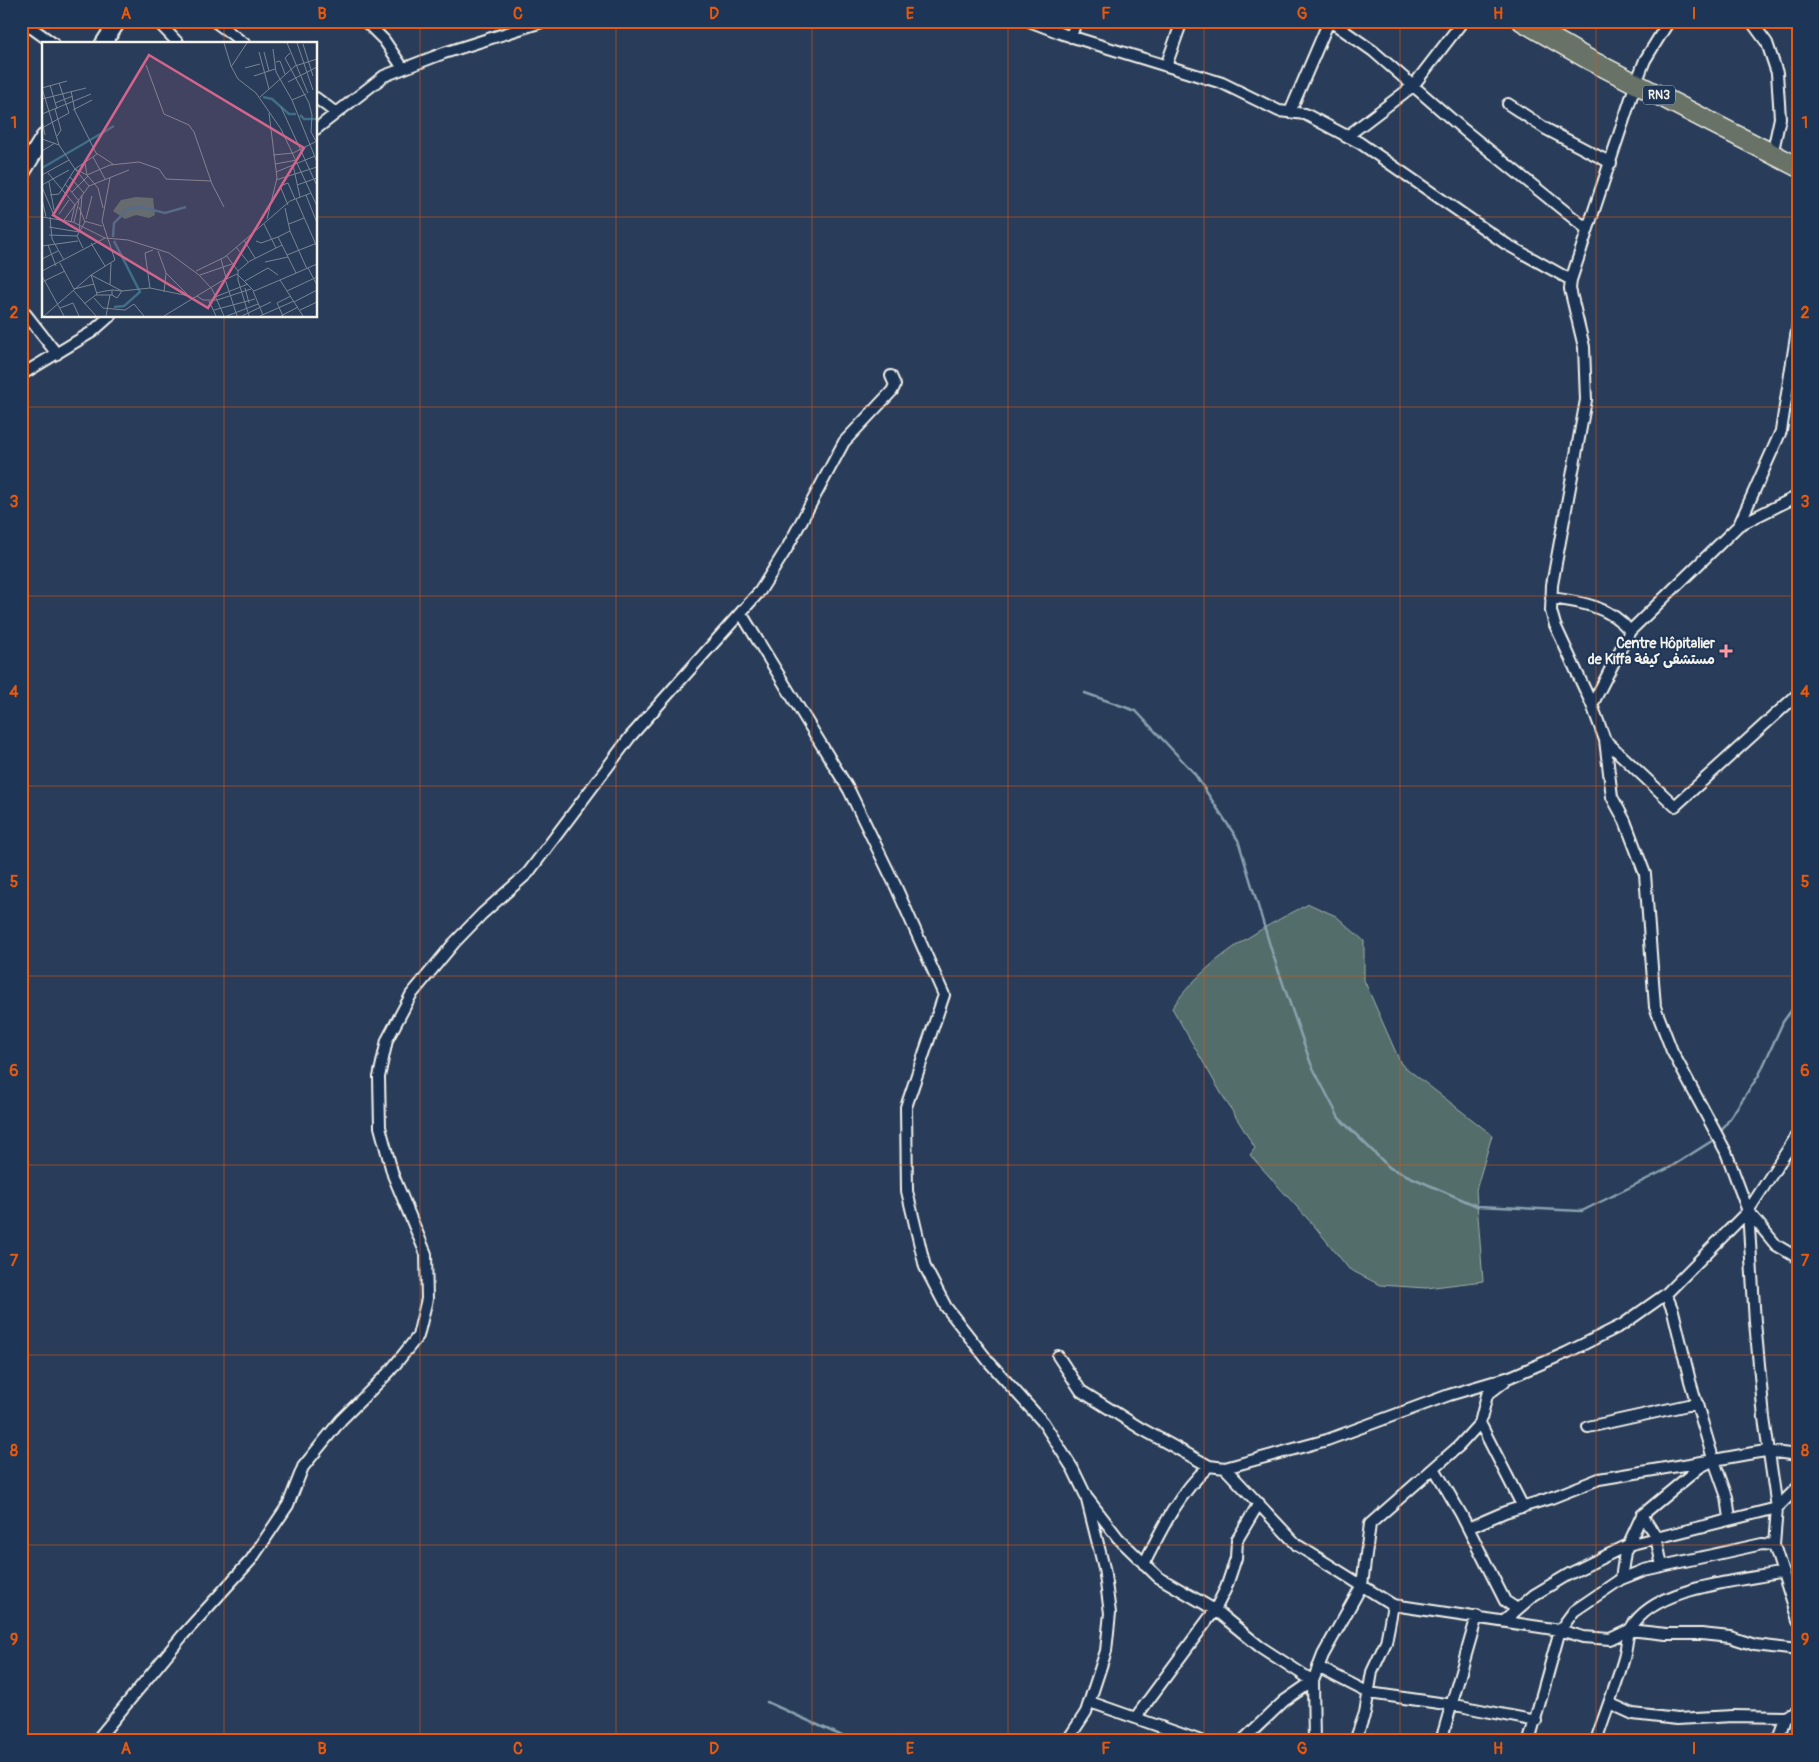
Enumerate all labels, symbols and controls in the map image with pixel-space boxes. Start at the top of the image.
text: A [121,4,132,24]
text: B [317,4,327,24]
text: C [513,4,523,24]
text: D [709,4,719,24]
text: E [906,4,915,24]
text: F [1101,4,1111,24]
text: G [1297,4,1308,24]
text: H [1493,4,1503,24]
text: I [1692,4,1696,24]
inset map [42,42,318,318]
road number: RN3 [1643,86,1675,104]
text: 1 [11,113,17,133]
text: 1 [1802,113,1808,133]
text: 2 [10,303,19,323]
text: 2 [1801,303,1810,323]
text: 3 [10,492,19,512]
text: 3 [1801,492,1810,512]
place label: Centre Hôpitalier de Kiffa مستشفى كيفة [1588,635,1716,668]
marker: Centre Hôpitalier de Kiffa مستشفى كيفة [1719,644,1733,658]
text: 4 [9,682,19,702]
text: 4 [1800,682,1810,702]
text: 5 [10,872,19,892]
text: 5 [1801,872,1810,892]
text: 6 [9,1061,19,1081]
text: 6 [1800,1061,1810,1081]
text: 7 [10,1251,19,1271]
text: 7 [1801,1251,1810,1271]
text: 8 [10,1441,18,1461]
text: 8 [1801,1441,1809,1461]
text: 9 [10,1630,18,1650]
text: 9 [1801,1630,1809,1650]
text: A [121,1739,132,1759]
text: B [317,1739,327,1759]
text: C [513,1739,523,1759]
text: D [709,1739,719,1759]
text: E [906,1739,915,1759]
text: F [1101,1739,1111,1759]
text: G [1297,1739,1308,1759]
text: H [1493,1739,1503,1759]
text: I [1692,1739,1696,1759]

